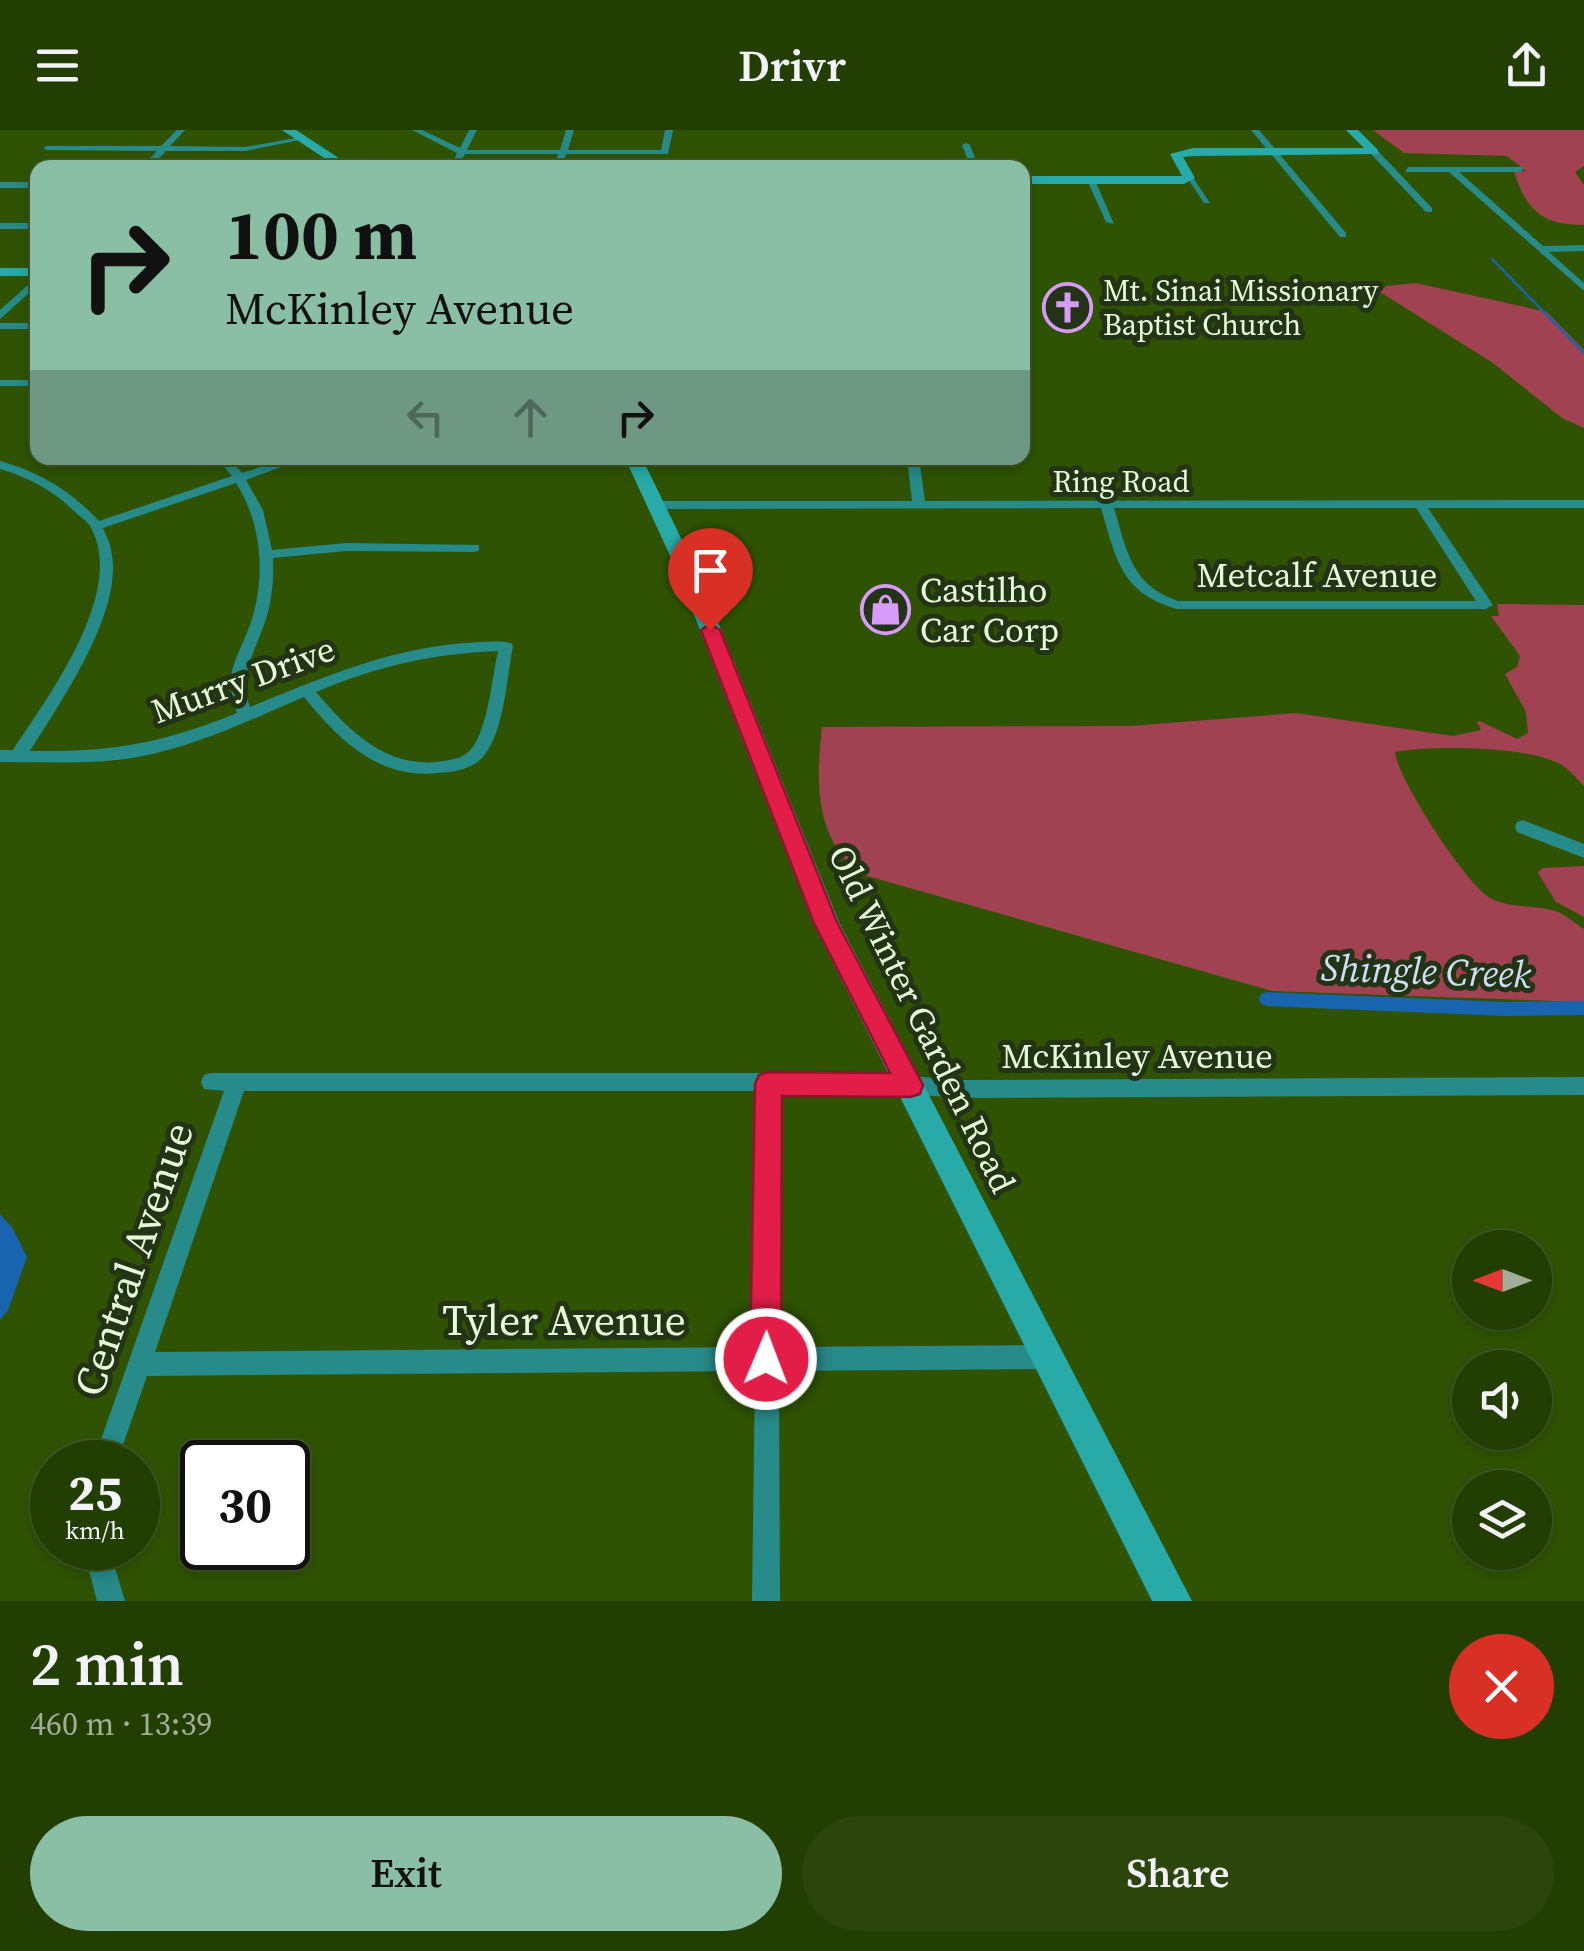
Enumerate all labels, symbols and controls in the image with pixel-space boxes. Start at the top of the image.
text: Drivr [738,34,846,96]
icon: menu [30,38,85,93]
icon: share [1499,38,1554,93]
text: 100 m [225,186,417,282]
icon: right [60,200,190,330]
place label: Mt. Sinai Missionary Baptist Church [1103,270,1379,345]
text: McKinley Avenue [225,277,574,339]
church icon: Mt. Sinai Missionary Baptist Church [1042,281,1094,333]
icon: left [398,390,453,445]
icon: ahead [503,390,558,445]
icon: right [608,390,663,445]
street label: Ring Road [1052,461,1190,502]
pin [668,528,753,631]
icon: arrive [683,543,738,598]
street label: Metcalf Avenue [1197,551,1437,599]
place label: Castilho Car Corp [920,566,1059,654]
shop icon: Castilho Car Corp [859,584,911,636]
street label: Murry Drive [145,625,341,735]
street label: Old Winter Garden Road [817,837,1027,1201]
water label: Shingle Creek [1320,941,1532,1001]
street label: McKinley Avenue [1001,1032,1273,1080]
street label: Central Avenue [59,1114,207,1404]
north arrow [1452,1230,1552,1330]
map controls [1452,1230,1552,1570]
street label: Tyler Avenue [442,1291,686,1349]
position arrow [714,1307,818,1411]
button: sound [1452,1350,1552,1450]
speed limit sign: 30 [180,1440,310,1570]
text: 25 [68,1458,122,1527]
button: layers [1452,1470,1552,1570]
text: km/h [65,1513,125,1547]
text: 2 min [30,1623,184,1705]
button: close [1449,1634,1554,1739]
text: 460 m · 13:39 [30,1702,212,1746]
button: Exit [30,1816,782,1931]
button: Share [802,1816,1554,1931]

